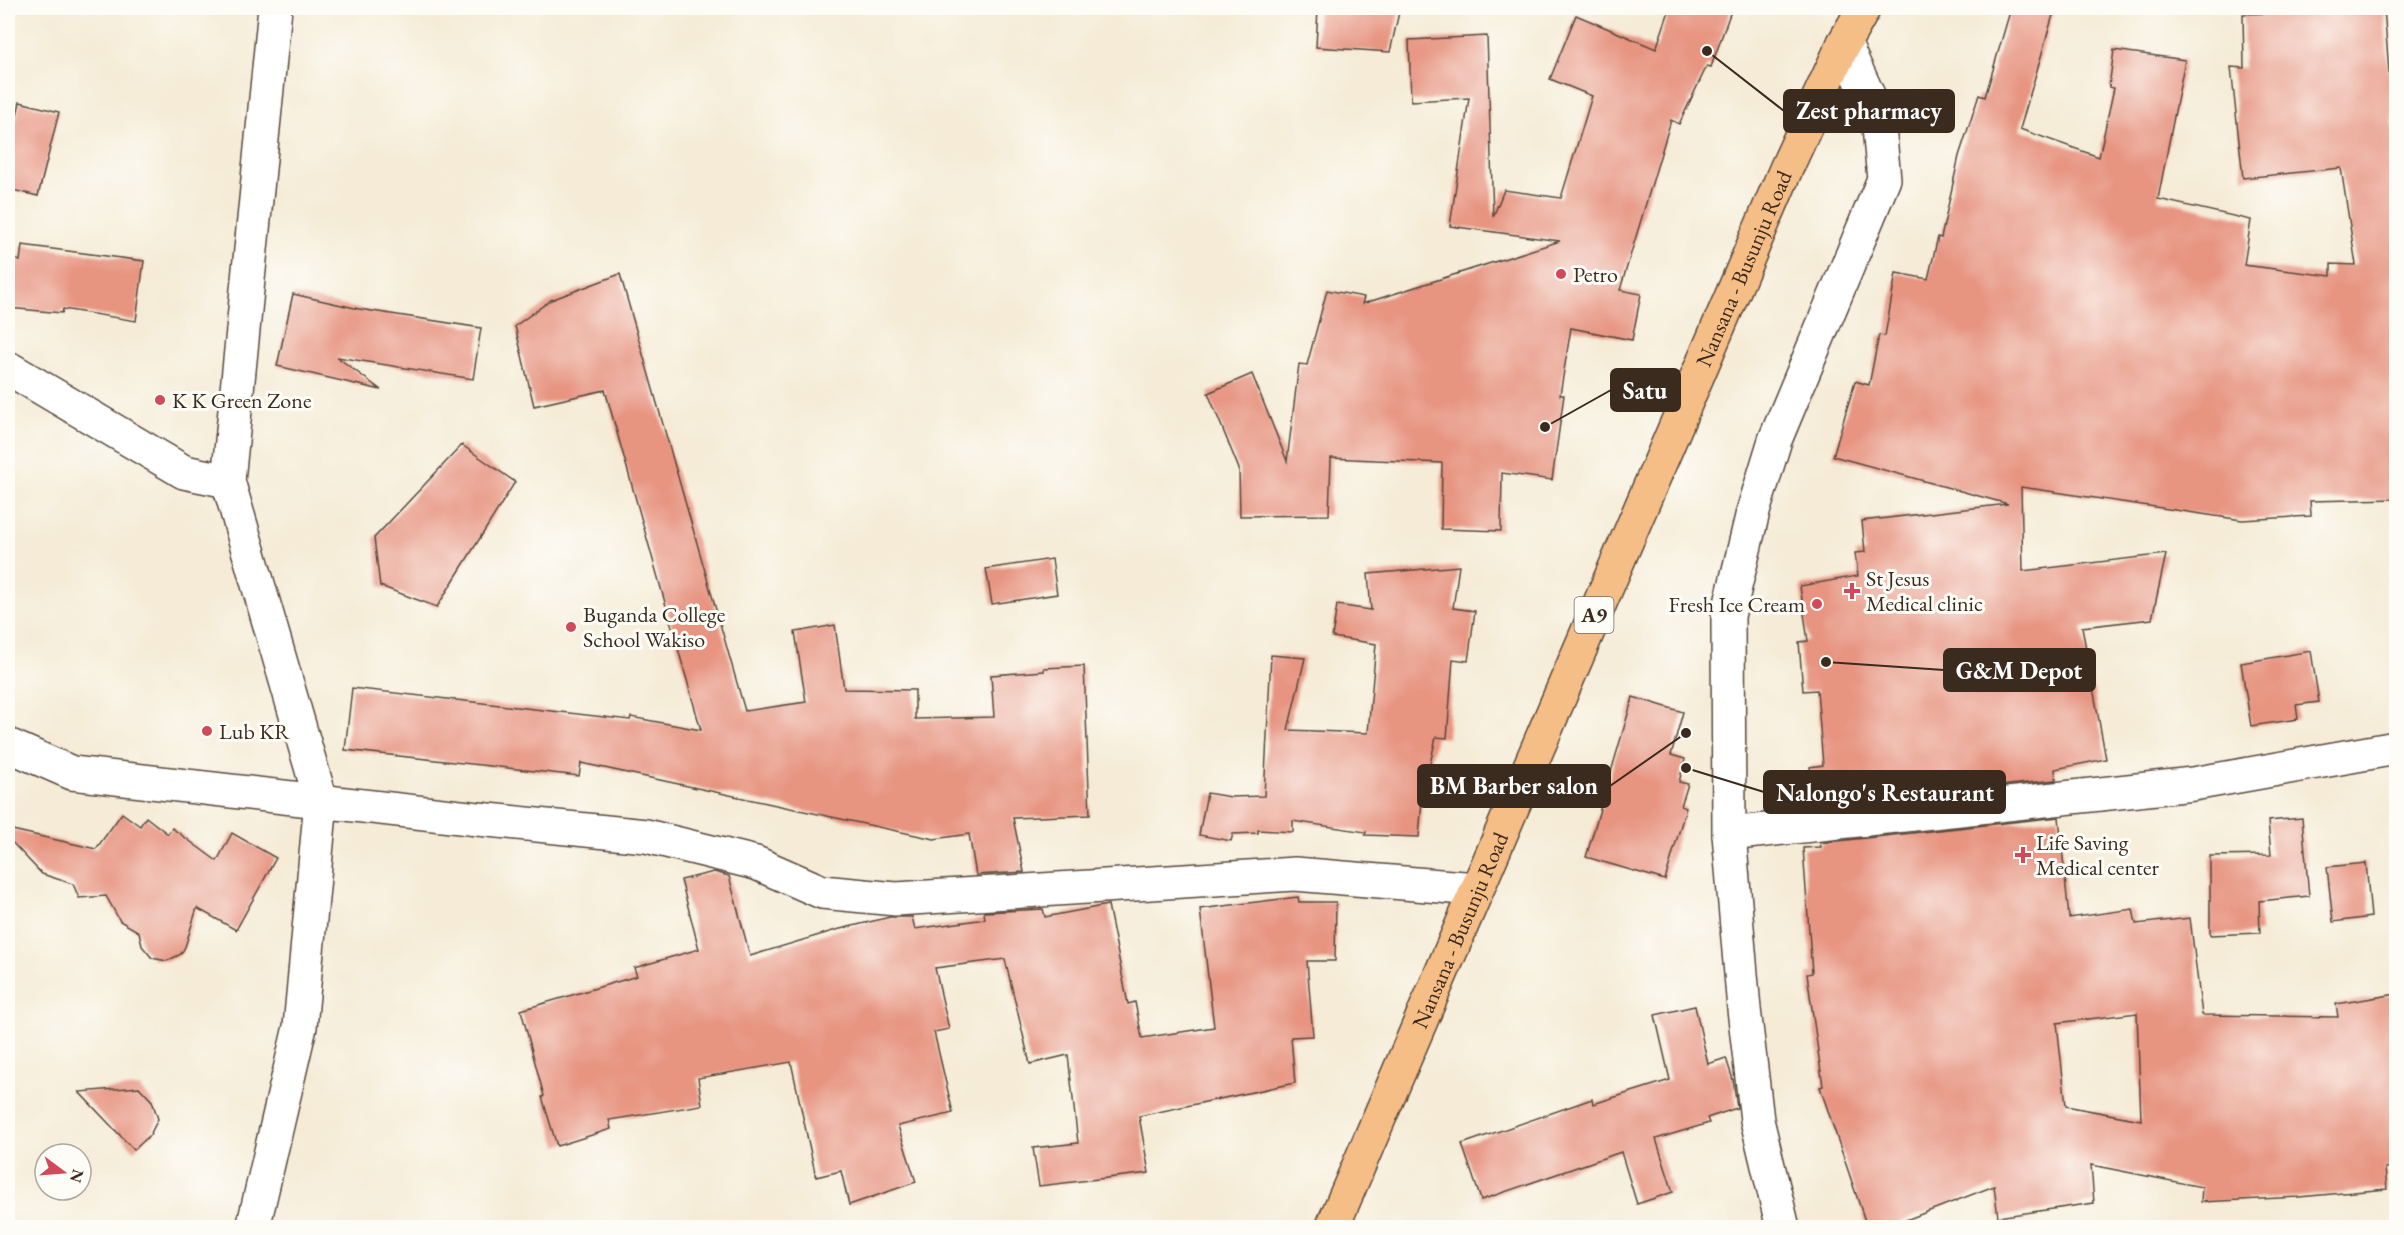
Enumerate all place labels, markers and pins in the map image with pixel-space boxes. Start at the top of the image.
callout: Zest pharmacy [1784,90,1954,132]
place label: Petro [1573,260,1618,289]
marker: Petro [1554,267,1568,281]
callout: Satu [1611,369,1680,411]
place label: K K Green Zone [172,386,312,415]
marker: K K Green Zone [153,393,167,407]
place label: St Jesus Medical clinic [1866,564,1983,618]
marker: St Jesus Medical clinic [1843,582,1861,600]
place label: Fresh Ice Cream [1669,590,1805,619]
marker: Fresh Ice Cream [1810,597,1824,611]
place label: Buganda College School Wakiso [583,600,726,654]
marker: Buganda College School Wakiso [564,620,578,634]
callout: G&M Depot [1944,649,2095,691]
place label: Lub KR [219,717,290,746]
marker: Lub KR [200,724,214,738]
callout: BM Barber salon [1418,765,1610,807]
callout: Nalongo's Restaurant [1764,771,2005,813]
place label: Life Saving Medical center [2036,828,2160,882]
marker: Life Saving Medical center [2014,846,2032,864]

